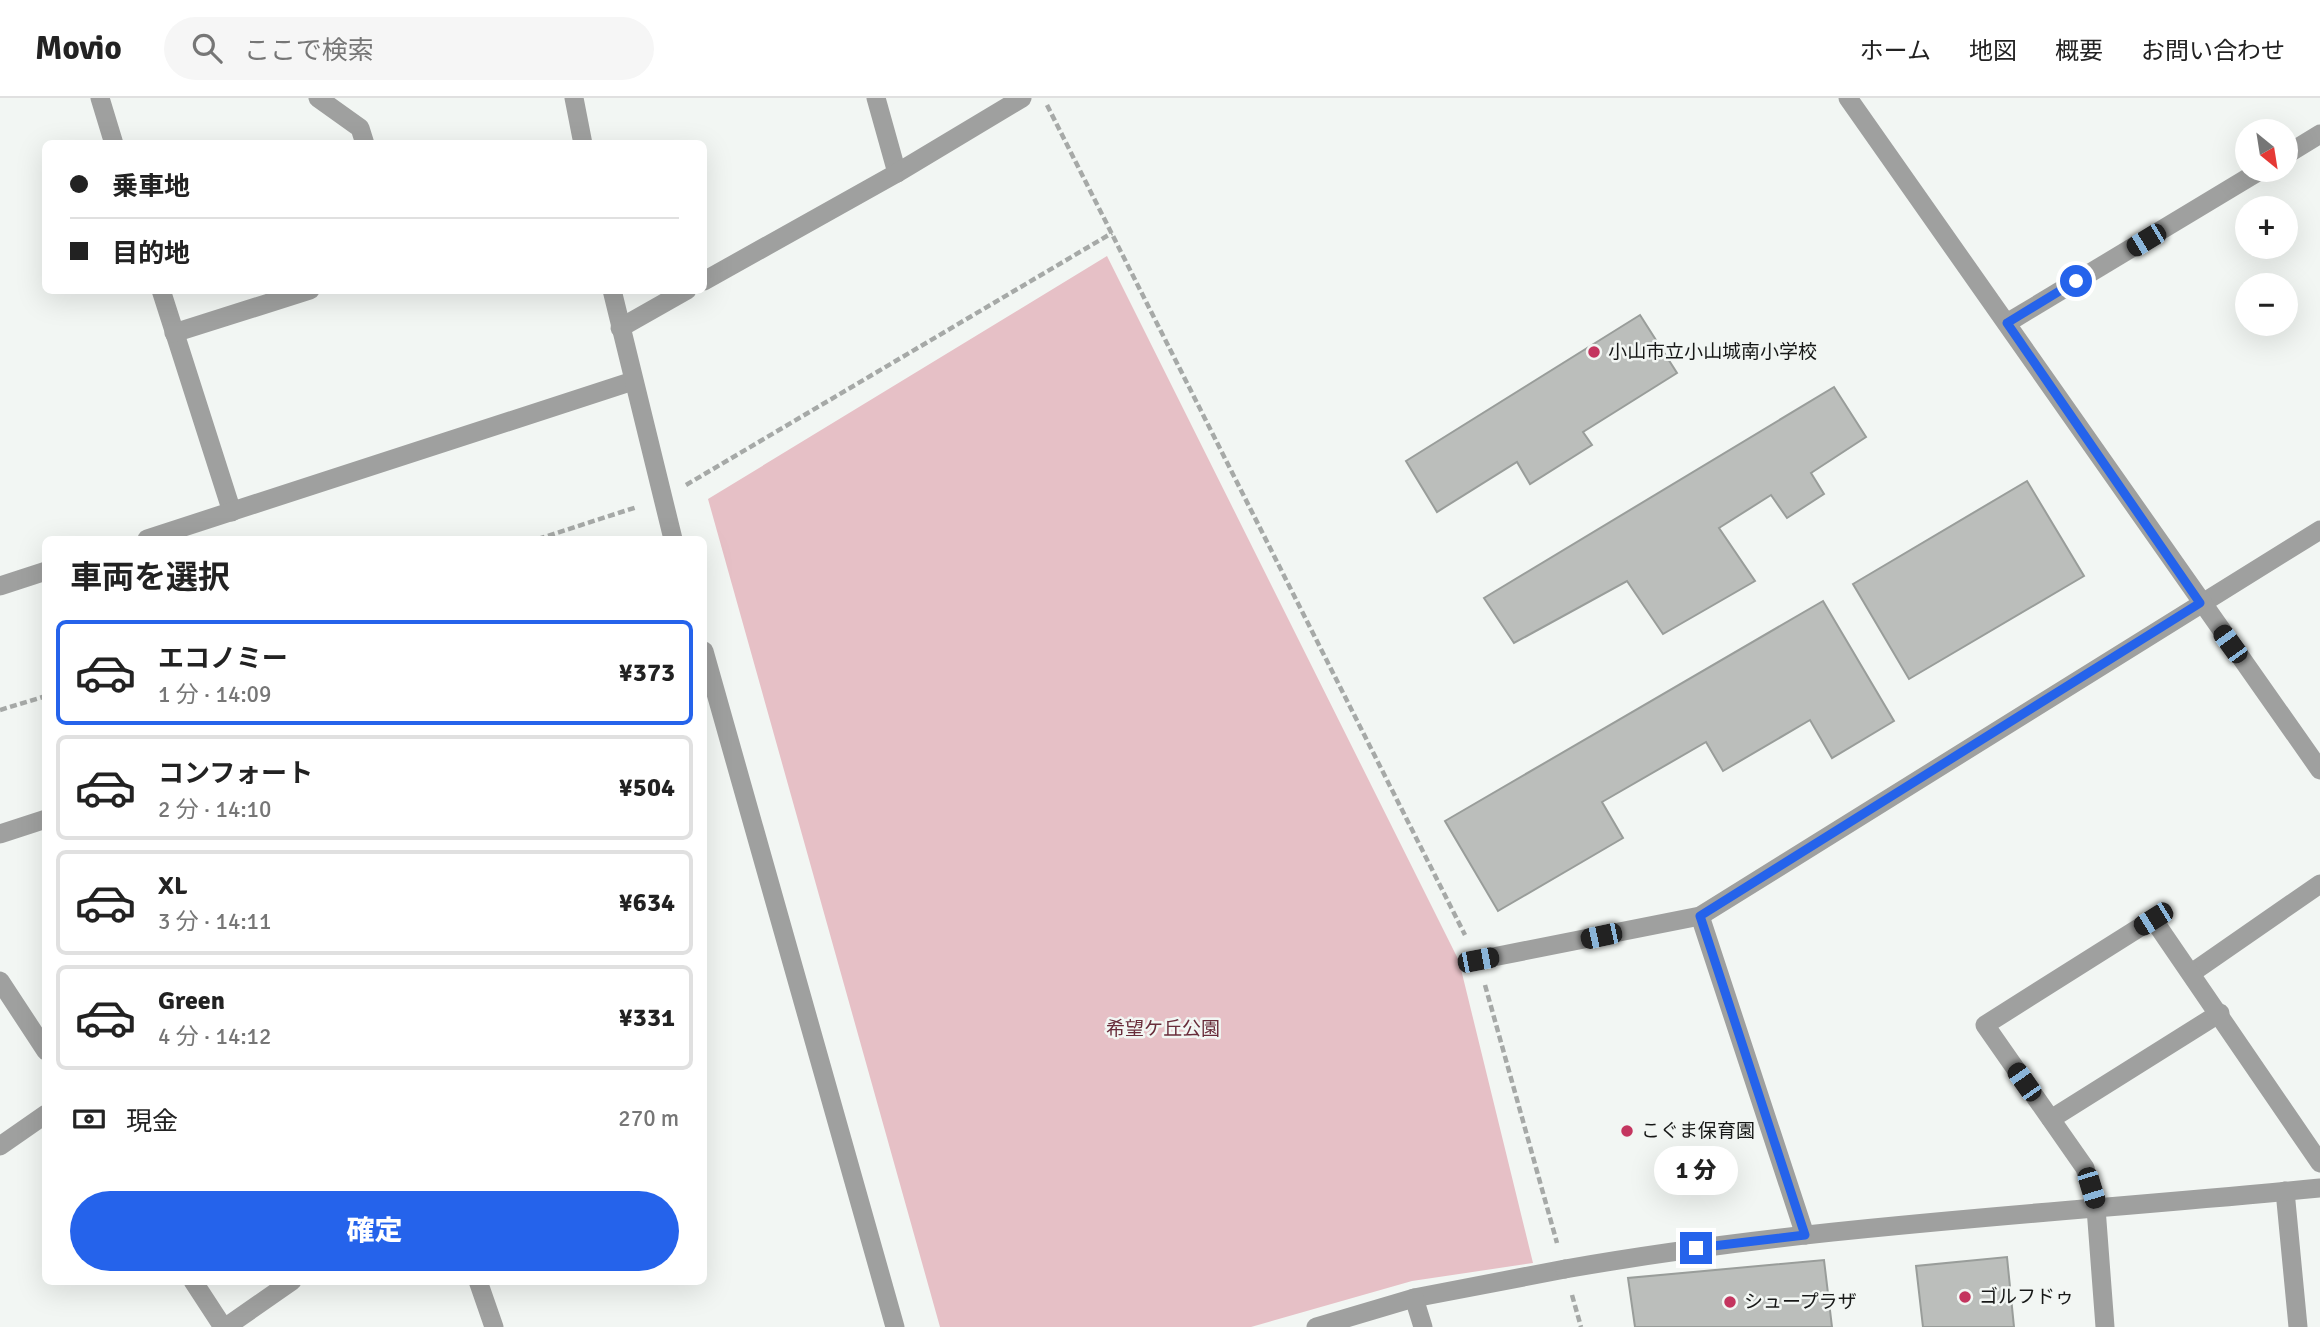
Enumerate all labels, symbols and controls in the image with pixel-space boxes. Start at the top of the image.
search box [164,17,654,80]
text: Movio [35,28,122,69]
icon: search [188,29,226,67]
text: ここで検索 [244,35,374,67]
text: ホーム [1860,36,1931,66]
text: 地図 [1969,36,2017,66]
text: 概要 [2055,36,2103,66]
text: お問い合わせ [2141,36,2285,66]
north arrow [2235,119,2298,182]
map controls [2235,119,2298,336]
text: 乗車地 [112,171,190,203]
button: + [2235,196,2298,259]
car [2123,220,2170,260]
text: 目的地 [112,238,190,270]
route start [2060,265,2092,297]
button: − [2235,273,2298,336]
place label: 小山市立小山城南小学校 [1608,340,1817,364]
marker: 小山市立小山城南小学校 [1586,344,1602,360]
text: 車両を選択 [70,558,230,597]
car [2210,621,2251,667]
icon: car [74,641,137,704]
text: エコノミー [158,643,288,675]
text: ¥373 [619,657,675,689]
text: 1 分 · 14:09 [158,680,271,709]
icon: car [74,756,137,819]
text: コンフォート [158,758,313,790]
text: ¥504 [619,772,675,804]
text: 2 分 · 14:10 [158,795,271,824]
text: XL [158,870,188,902]
icon: car [74,871,137,934]
text: ¥634 [619,887,675,919]
car [2130,899,2177,939]
text: 3 分 · 14:11 [158,907,271,936]
car [1579,921,1624,951]
car [1456,946,1501,974]
text: Green [158,985,225,1017]
icon: car [74,986,137,1049]
text: ¥331 [619,1002,675,1034]
park label: 希望ケ丘公園 [1106,1017,1220,1041]
text: 4 分 · 14:12 [158,1022,271,1051]
car [2004,1059,2045,1105]
icon: cash [70,1100,108,1138]
text: 270 m [618,1104,679,1133]
text: 現金 [126,1106,178,1138]
place label: こぐま保育園 [1641,1119,1755,1143]
marker: こぐま保育園 [1619,1123,1635,1139]
callout: 1 分 [1654,1146,1738,1196]
text: 1 分 [1676,1156,1716,1185]
car [2075,1165,2108,1211]
button: 確定 [70,1191,679,1271]
route end [1680,1232,1712,1264]
place label: ゴルフドゥ [1979,1285,2074,1309]
marker: ゴルフドゥ [1957,1289,1973,1305]
place label: シュープラザ [1744,1290,1857,1314]
marker: シュープラザ [1722,1294,1738,1310]

